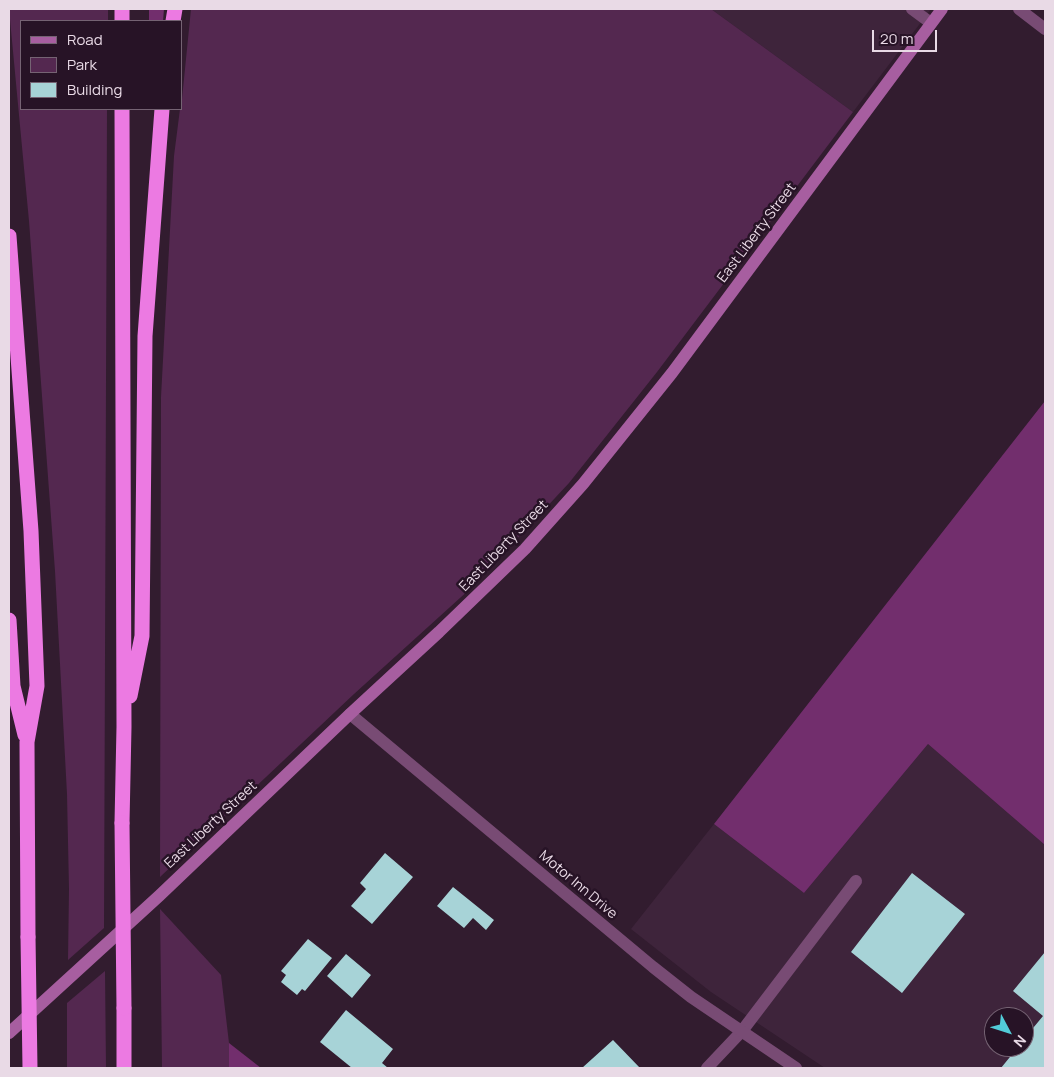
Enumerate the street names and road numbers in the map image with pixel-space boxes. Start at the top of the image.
street label: East Liberty Street [714,180,800,286]
street label: East Liberty Street [456,497,552,595]
street label: East Liberty Street [161,778,261,872]
street label: Motor Inn Drive [535,847,621,923]

